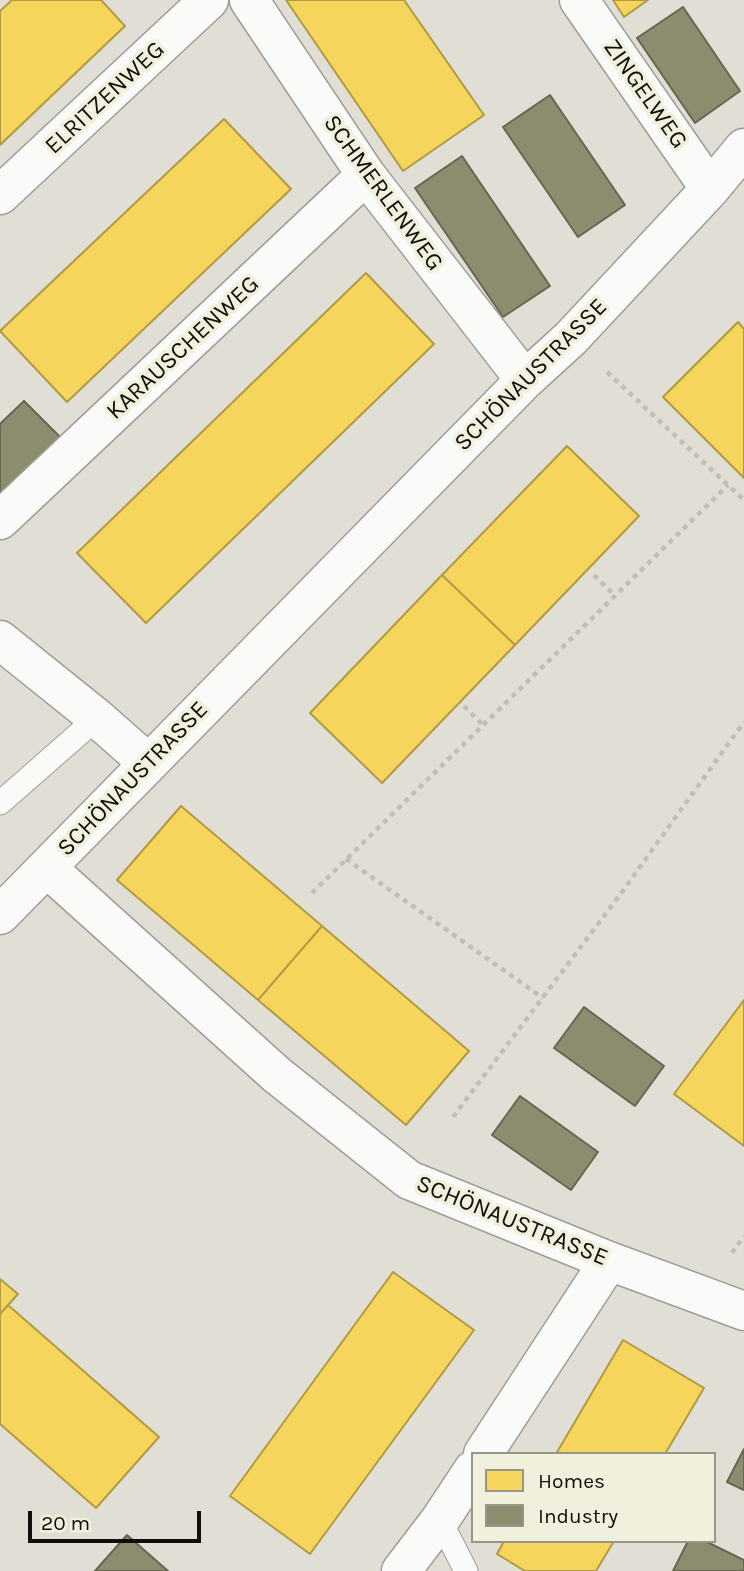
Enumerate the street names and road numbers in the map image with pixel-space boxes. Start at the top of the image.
street label: ZINGELWEG [597,34,693,154]
street label: ELRITZENWEG [39,35,171,161]
street label: SCHMERLENWEG [317,110,449,276]
street label: KARAUSCHENWEG [101,270,265,426]
street label: SCHÖNAUSTRASSE [449,293,613,457]
street label: SCHÖNAUSTRASSE [52,696,214,862]
street label: SCHÖNAUSTRASSE [412,1169,612,1273]

